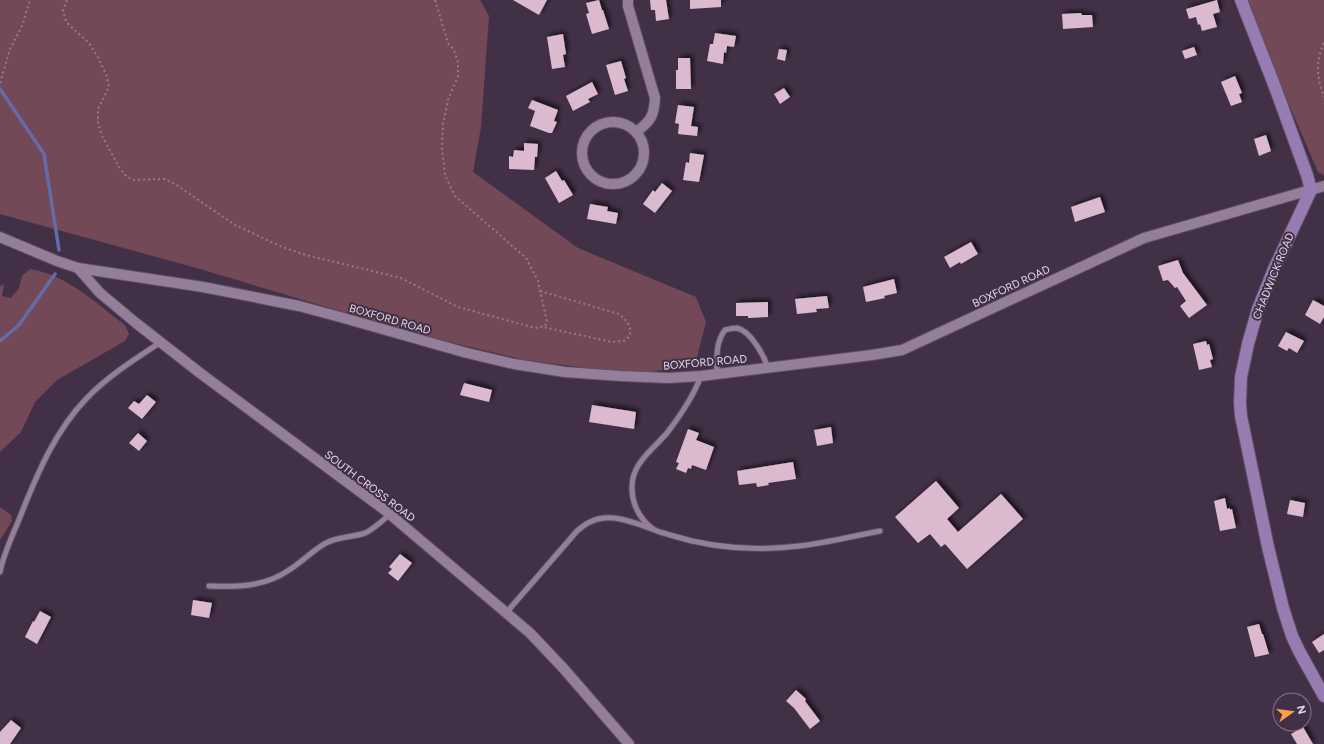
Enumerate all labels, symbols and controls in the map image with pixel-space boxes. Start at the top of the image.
street label: CHADWICK ROAD [1250,231,1297,321]
street label: BOXFORD ROAD [970,263,1052,310]
street label: BOXFORD ROAD [348,302,432,337]
street label: BOXFORD ROAD [663,352,748,373]
street label: SOUTH CROSS ROAD [322,448,418,525]
north arrow [1272,692,1312,732]
text: N [1294,704,1309,715]

